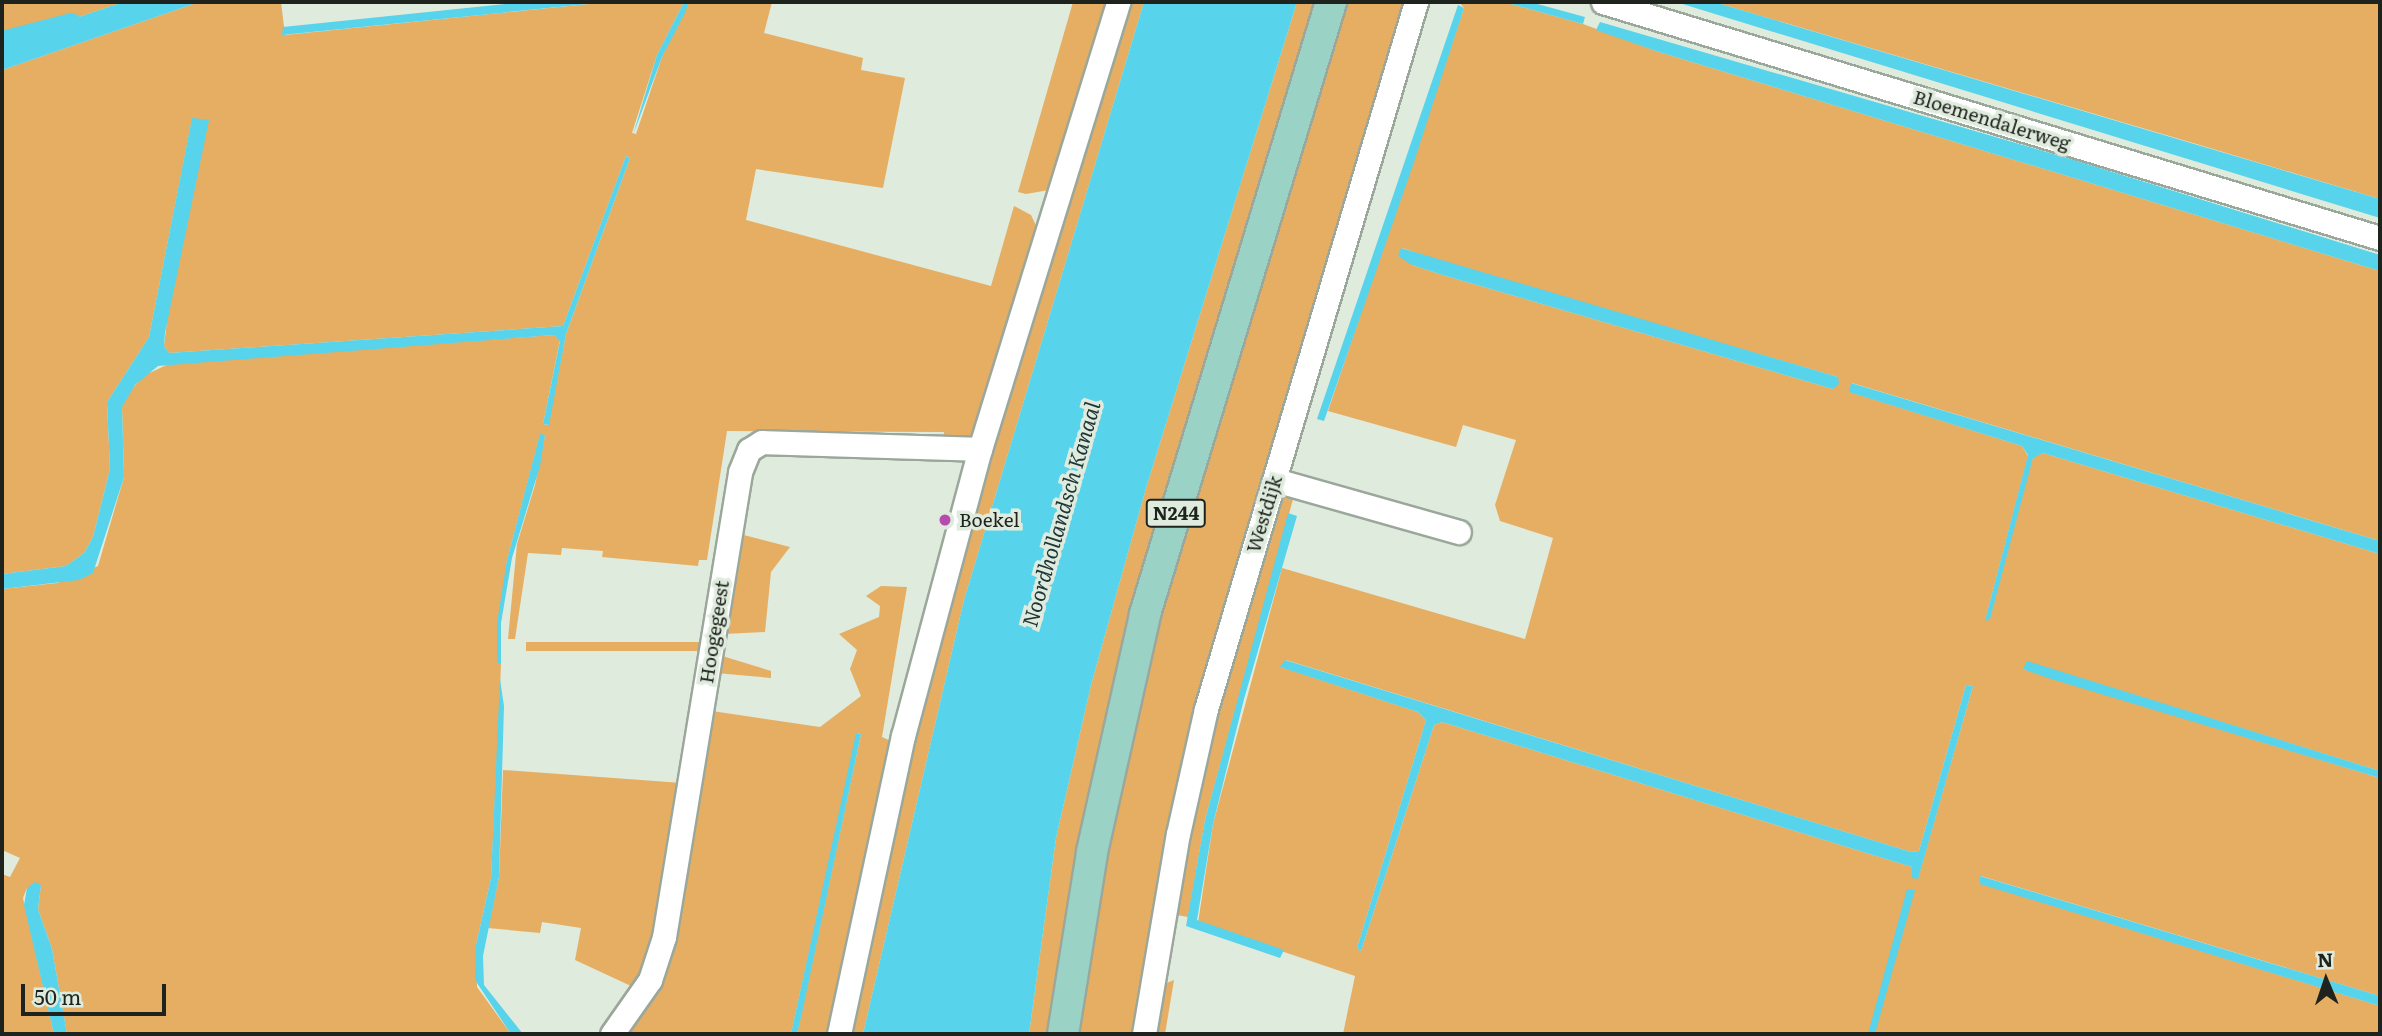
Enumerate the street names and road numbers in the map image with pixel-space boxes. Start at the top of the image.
street label: Bloemendalerweg [1911,85,2073,155]
street label: Westdijk [1241,473,1287,555]
road number: N244 [1144,499,1208,528]
street label: Hoogegeest [695,579,733,685]

